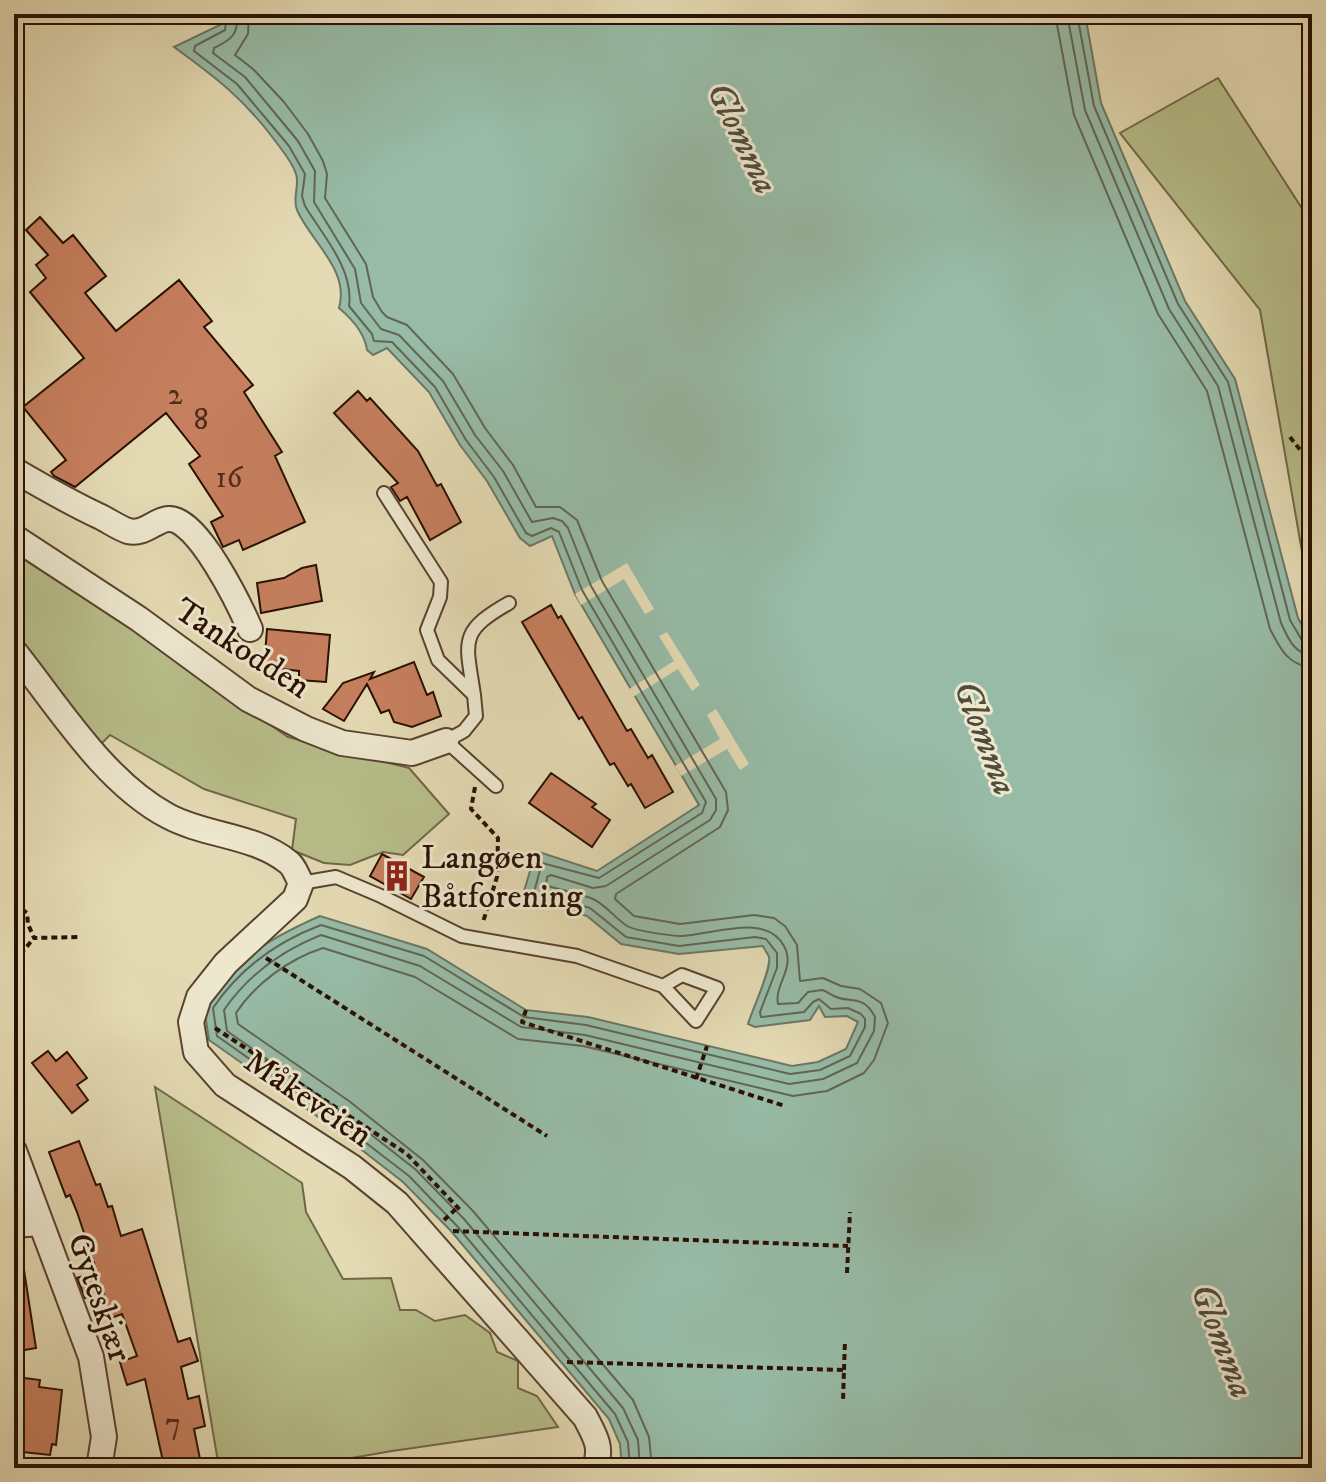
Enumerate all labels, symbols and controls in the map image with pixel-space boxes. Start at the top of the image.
water label: Glomma [695,75,788,201]
house number: 2 [168,377,183,414]
house number: 8 [193,402,209,439]
house number: 16 [216,460,244,497]
street label: Tankodden [166,589,318,708]
water label: Glomma [942,674,1027,802]
place label: Langøen Båtforening [421,837,583,918]
building icon: Langøen Båtforening [380,859,414,893]
street label: Måkeveien [236,1041,380,1157]
street label: Gyteskjær [58,1228,141,1368]
water label: Glomma [1179,1277,1264,1405]
house number: 7 [165,1406,181,1443]

